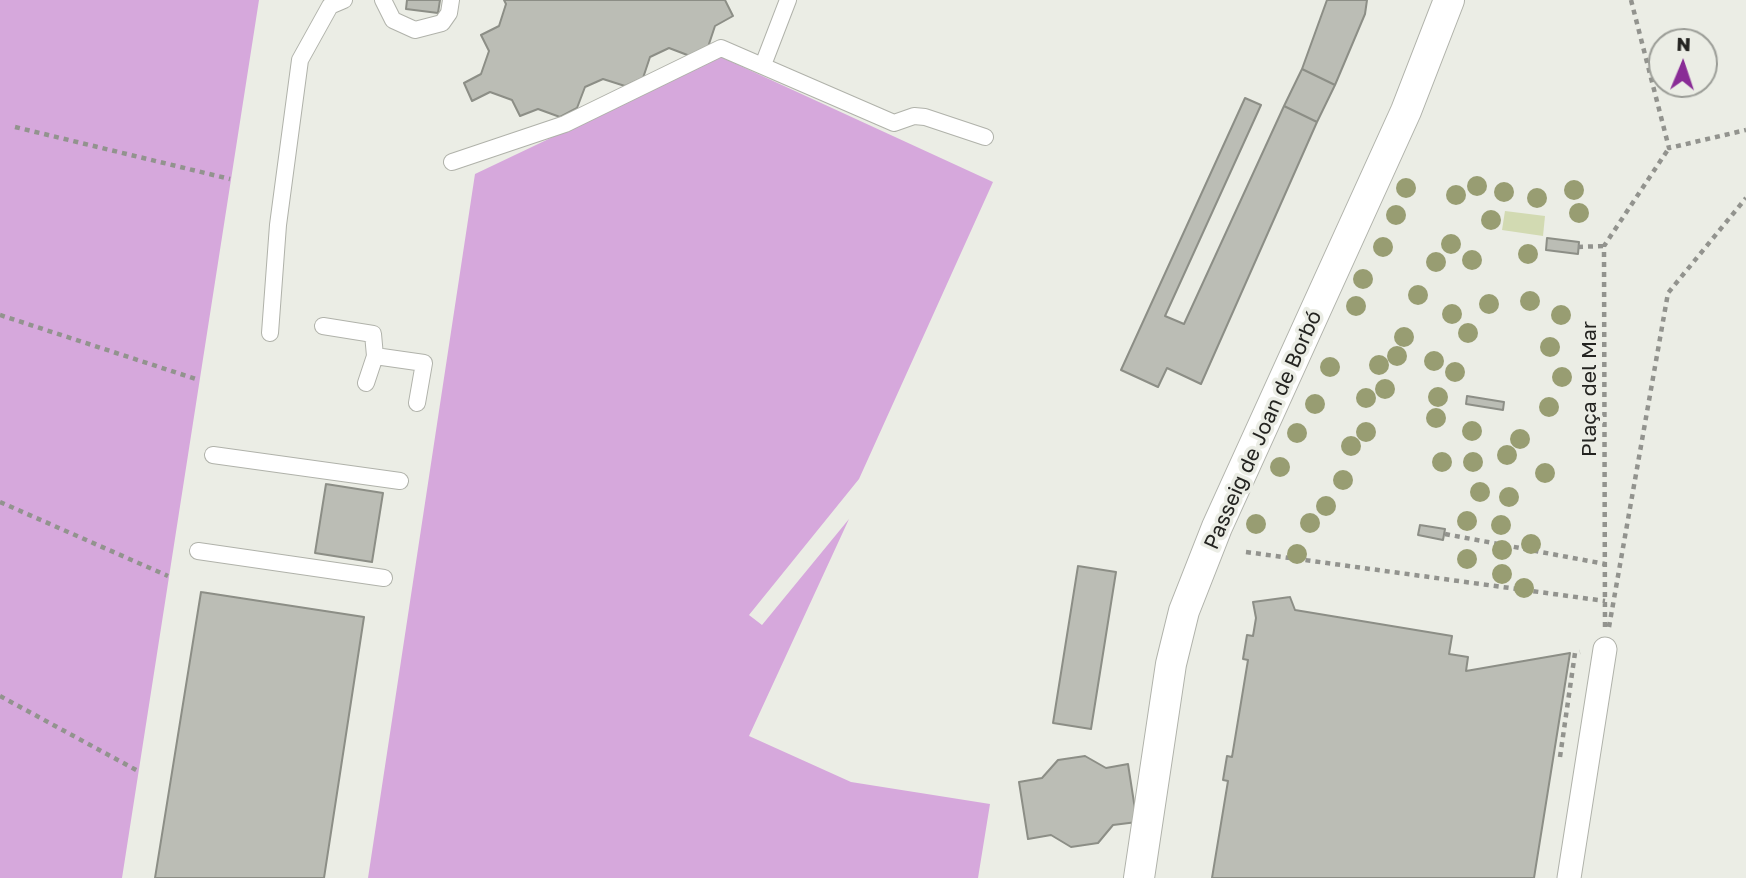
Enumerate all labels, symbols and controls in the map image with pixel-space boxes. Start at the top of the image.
north arrow [1648,28,1718,98]
text: N [1676,32,1691,55]
street label: Passeig de Joan de Borbó [1199,307,1327,553]
street label: Plaça del Mar [1576,321,1602,457]

